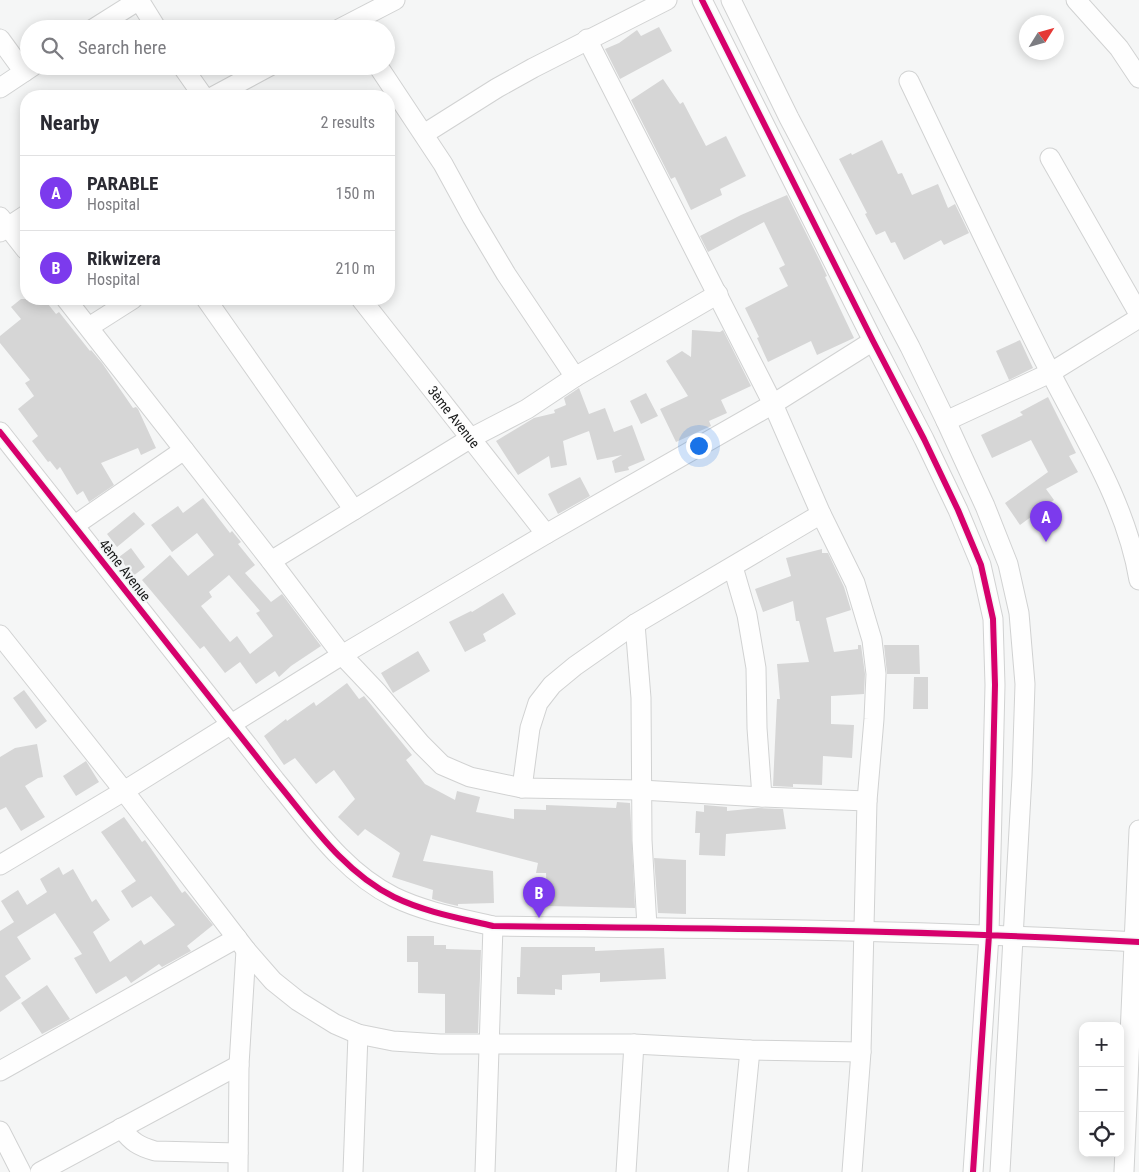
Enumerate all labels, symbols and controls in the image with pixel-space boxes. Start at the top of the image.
north arrow [1019,15,1064,60]
search box [20,20,395,75]
icon: search [38,34,66,62]
text: Search here [78,36,166,59]
text: Nearby [40,111,99,135]
text: 2 results [320,113,375,132]
text: PARABLE [87,172,158,195]
text: A [51,184,61,203]
text: 150 m [336,184,375,203]
text: Hospital [87,195,140,214]
text: Rikwizera [87,247,161,270]
text: B [52,259,60,278]
text: 210 m [336,259,375,278]
text: Hospital [87,270,140,289]
street label: 3ème Avenue [425,383,483,451]
your location [686,433,712,459]
pin: A [1030,501,1062,542]
street label: 4ème Avenue [96,536,154,604]
pin: B [523,877,555,918]
map controls [1079,1022,1124,1157]
button: + [1079,1022,1124,1067]
button: − [1079,1067,1124,1112]
button: locate [1079,1112,1124,1157]

